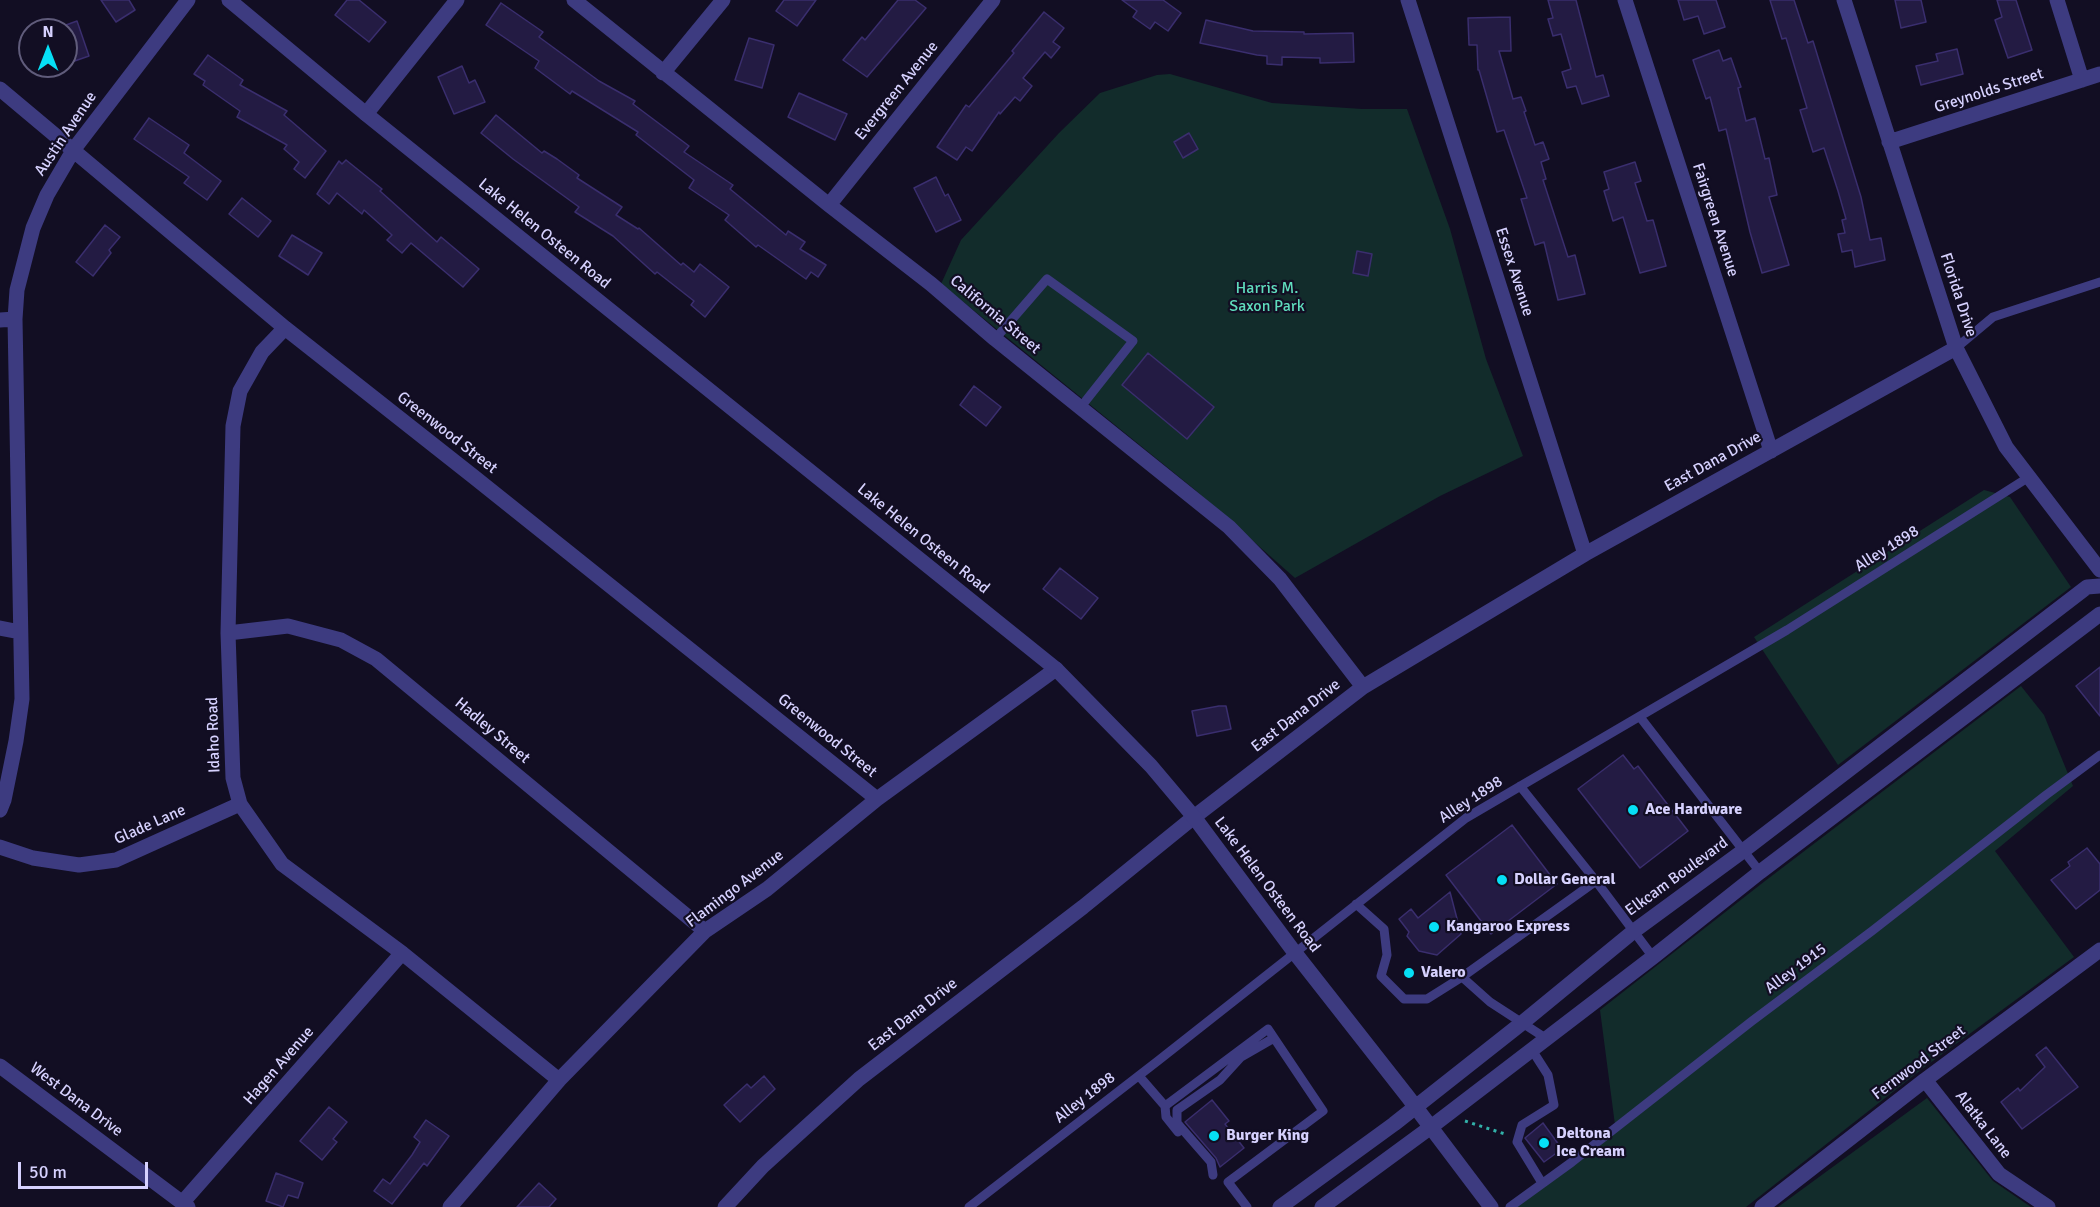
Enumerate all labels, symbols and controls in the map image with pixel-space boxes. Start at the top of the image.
north arrow [18,18,78,78]
text: N [42,22,54,42]
street label: Evergreen Avenue [851,38,943,144]
street label: Greynolds Street [1932,64,2046,118]
street label: Austin Avenue [31,88,101,180]
street label: Fairgreen Avenue [1688,161,1742,279]
street label: Lake Helen Osteen Road [474,175,614,293]
street label: Essex Avenue [1491,225,1537,319]
street label: Florida Drive [1935,250,1981,340]
street label: California Street [946,272,1044,358]
park label: Harris M. Saxon Park [1229,279,1305,317]
street label: Greenwood Street [393,388,501,478]
street label: East Dana Drive [1661,428,1765,496]
street label: Lake Helen Osteen Road [853,480,993,598]
street label: Alley 1898 [1851,522,1923,576]
street label: East Dana Drive [1248,675,1344,757]
street label: Greenwood Street [774,690,880,782]
street label: Hadley Street [450,694,534,768]
street label: Idaho Road [203,697,225,773]
street label: Alley 1898 [1436,772,1506,828]
place label: Ace Hardware [1645,800,1742,820]
street label: Glade Lane [111,801,189,849]
marker: Ace Hardware [1626,803,1640,817]
street label: Lake Helen Osteen Road [1210,813,1324,957]
street label: Elkcam Boulevard [1622,833,1732,921]
street label: Flamingo Avenue [682,846,788,932]
place label: Dollar General [1514,870,1616,890]
marker: Dollar General [1495,873,1509,887]
place label: Kangaroo Express [1446,917,1570,937]
marker: Kangaroo Express [1427,920,1441,934]
street label: Alley 1915 [1761,940,1831,998]
place label: Valero [1421,963,1466,983]
marker: Valero [1402,966,1416,980]
street label: East Dana Drive [865,974,961,1056]
street label: Fernwood Street [1869,1022,1969,1104]
street label: Hagen Avenue [240,1023,318,1109]
street label: West Dana Drive [26,1059,126,1141]
street label: Alley 1898 [1051,1068,1119,1128]
street label: Alatka Lane [1951,1087,2015,1163]
place label: Deltona Ice Cream [1556,1124,1625,1162]
place label: Burger King [1226,1126,1309,1146]
marker: Burger King [1207,1129,1221,1143]
marker: Deltona Ice Cream [1537,1136,1551,1150]
scale bar [21,1150,152,1188]
text: 50 m [29,1161,67,1183]

